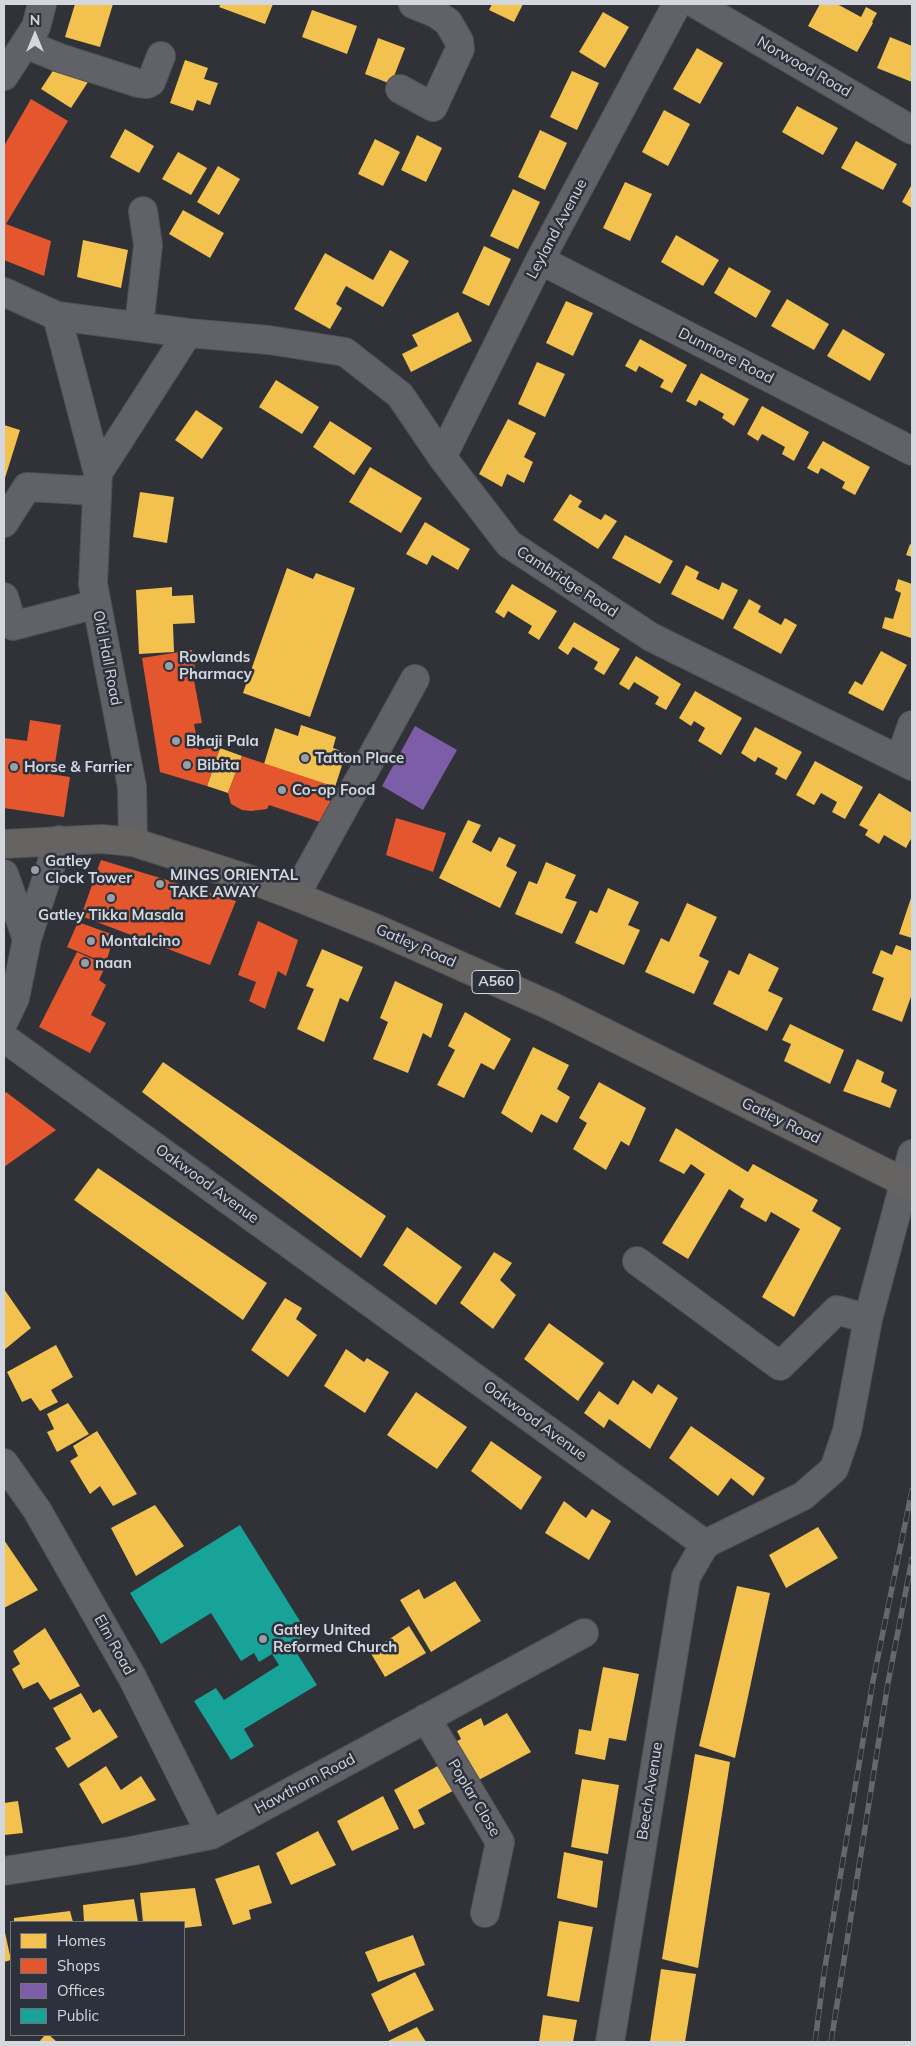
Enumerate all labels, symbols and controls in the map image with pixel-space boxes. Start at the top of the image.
north arrow [10,10,60,60]
text: N [30,11,40,29]
street label: Norwood Road [754,33,854,101]
street label: Leyland Avenue [523,176,591,282]
street label: Dunmore Road [675,324,777,388]
street label: Cambridge Road [513,543,621,621]
street label: Old Hall Road [89,609,125,707]
place label: Rowlands Pharmacy [179,648,252,683]
marker: Rowlands Pharmacy [163,660,175,672]
place label: Bhaji Pala [186,732,259,750]
marker: Bhaji Pala [170,735,182,747]
place label: Tatton Place [315,749,404,767]
marker: Tatton Place [299,752,311,764]
place label: Bibita [197,756,239,774]
place label: Horse & Farrier [24,758,132,776]
marker: Bibita [181,759,193,771]
marker: Horse & Farrier [8,761,20,773]
place label: Co-op Food [292,781,375,799]
marker: Co-op Food [276,784,288,796]
place label: Gatley Clock Tower [45,852,132,887]
marker: Gatley Clock Tower [29,864,41,876]
place label: MINGS ORIENTAL TAKE AWAY [170,866,298,901]
marker: MINGS ORIENTAL TAKE AWAY [154,878,166,890]
marker: Gatley Tikka Masala [105,892,117,904]
place label: Gatley Tikka Masala [38,906,184,924]
street label: Gatley Road [373,920,459,972]
place label: Montalcino [101,932,180,950]
marker: Montalcino [85,935,97,947]
place label: naan [95,954,132,972]
marker: naan [79,957,91,969]
road number: A560 [472,970,520,994]
street label: Gatley Road [739,1094,823,1148]
street label: Oakwood Avenue [152,1140,262,1228]
street label: Oakwood Avenue [480,1377,590,1465]
street label: Elm Road [90,1612,138,1678]
place label: Gatley United Reformed Church [273,1621,397,1656]
marker: Gatley United Reformed Church [257,1633,269,1645]
street label: Beech Avenue [633,1741,667,1841]
street label: Hawthorn Road [252,1750,358,1818]
street label: Poplar Close [444,1756,504,1840]
legend [10,1921,185,2036]
text: Homes [57,1931,106,1950]
text: Shops [57,1956,100,1975]
text: Offices [57,1981,105,2000]
text: Public [57,2006,99,2025]

